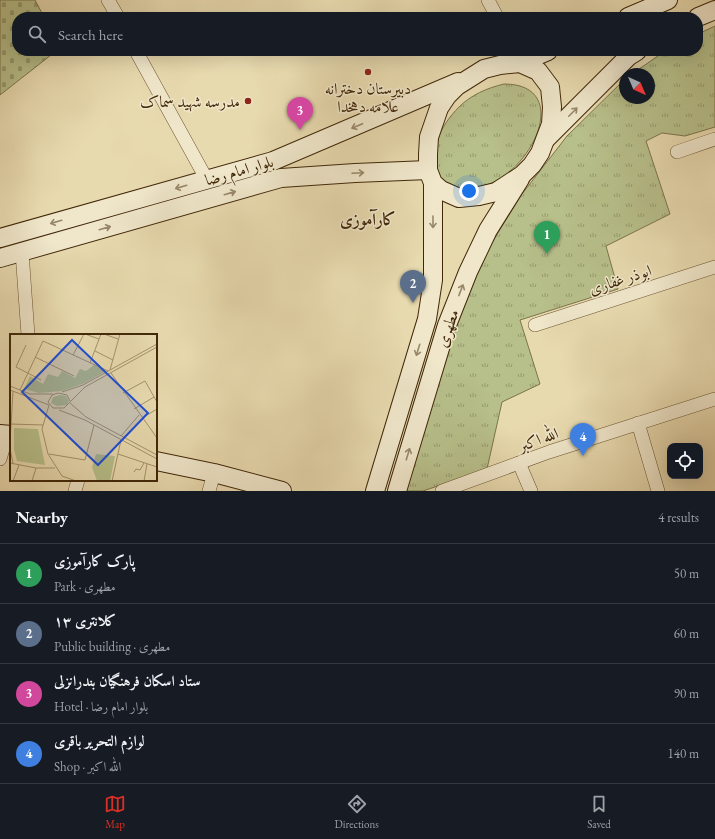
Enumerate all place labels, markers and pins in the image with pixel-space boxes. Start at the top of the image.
marker: دبیرستان دخترانه علامه دهخدا [363,67,373,77]
place label: دبیرستان دخترانه علامه دهخدا [325,78,411,117]
place label: مدرسه شهید سماک [140,91,240,112]
marker: مدرسه شهید سماک [243,96,253,106]
pin: 3 [287,97,313,130]
pin: 1 [534,221,560,254]
pin: 2 [400,270,426,303]
pin: 4 [570,423,596,456]

